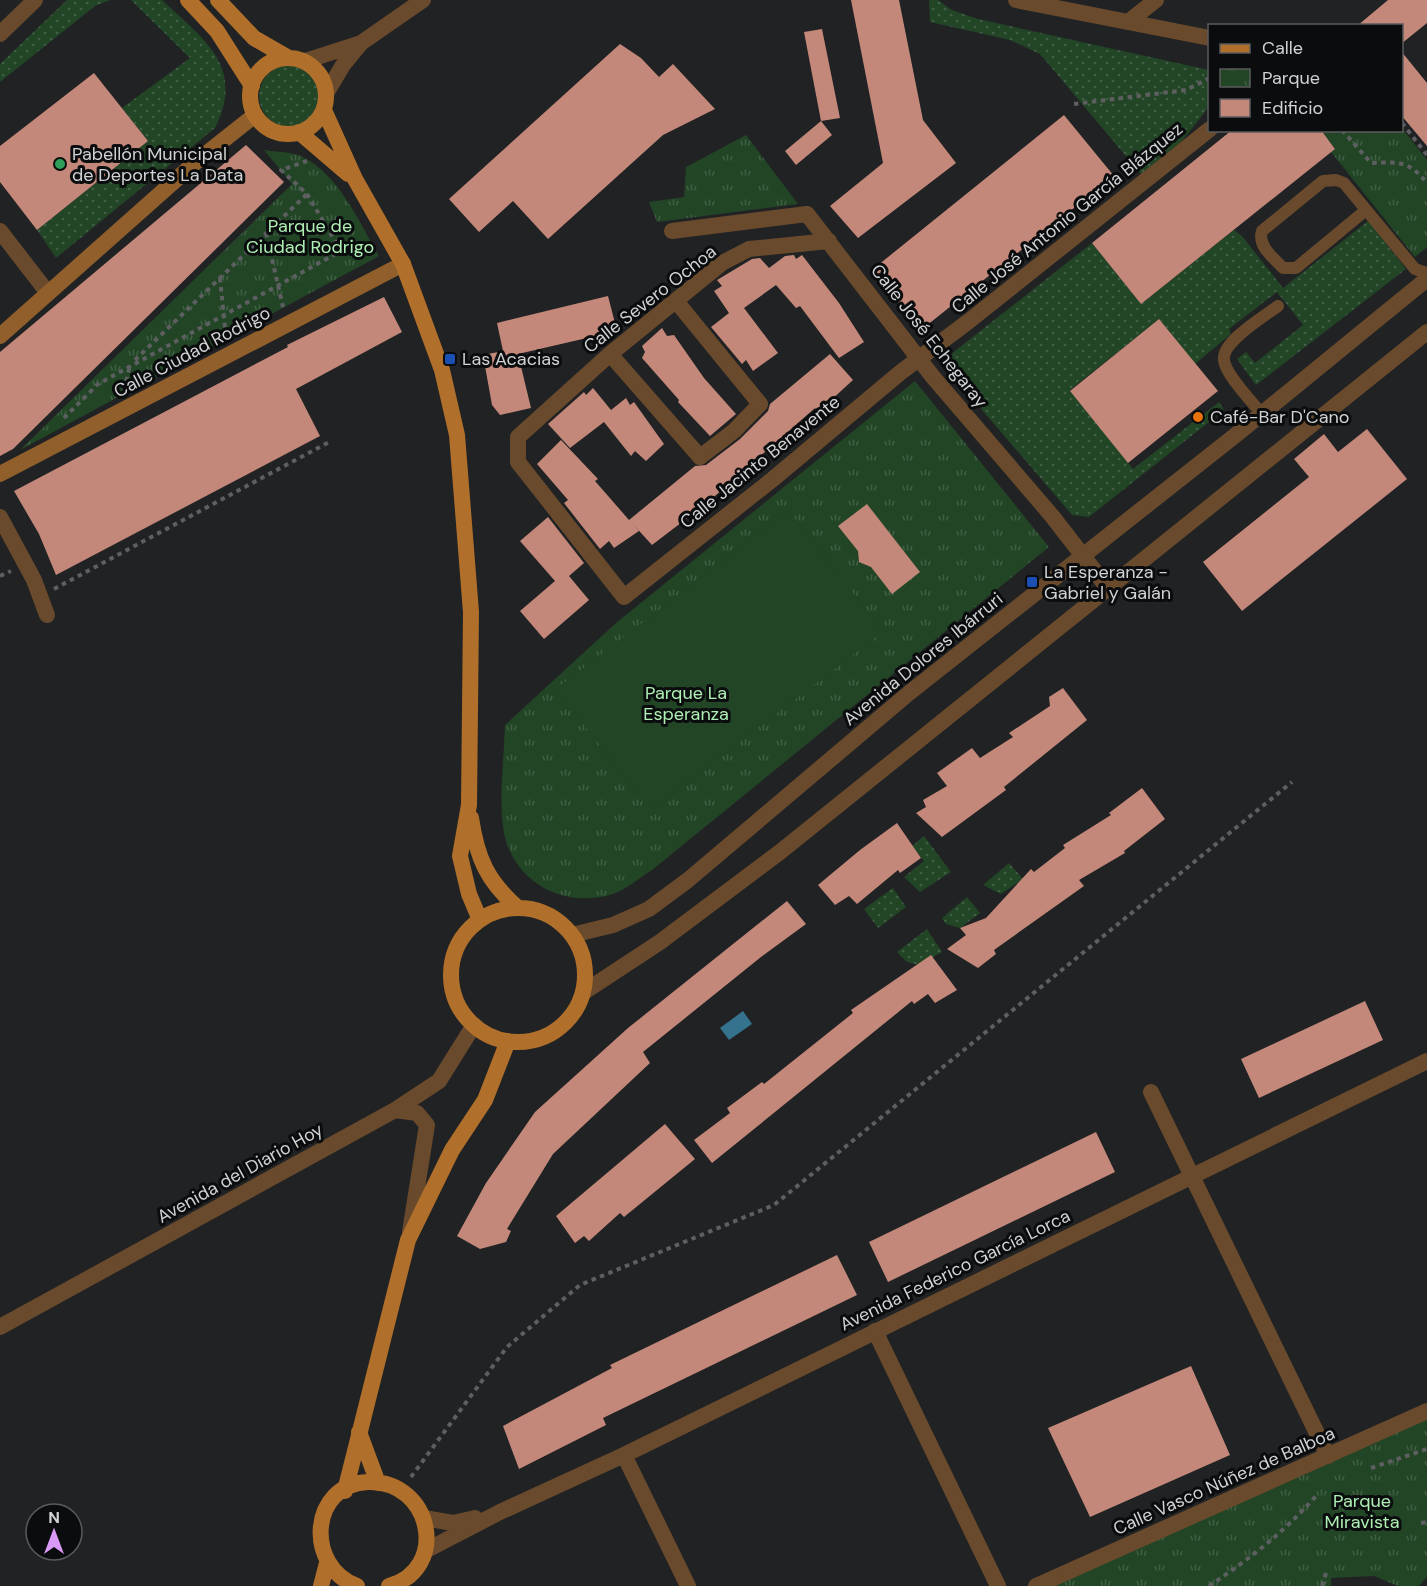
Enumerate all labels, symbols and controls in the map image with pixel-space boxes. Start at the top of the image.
legend [1208,24,1403,132]
text: Calle [1262,36,1303,60]
text: Parque [1262,66,1320,90]
text: Edificio [1262,96,1323,120]
street label: Calle José Antonio García Blázquez [946,117,1188,319]
place label: Pabellón Municipal de Deportes La Data [72,142,243,187]
marker: Pabellón Municipal de Deportes La Data [53,157,67,171]
park label: Parque de Ciudad Rodrigo [246,214,374,259]
street label: Calle Severo Ochoa [579,240,721,358]
street label: Calle José Echegaray [865,259,993,413]
street label: Calle Ciudad Rodrigo [110,301,274,403]
place label: Las Acacias [462,347,560,371]
marker: Las Acacias [443,352,457,366]
street label: Calle Jacinto Benavente [675,390,845,534]
place label: Café-Bar D'Cano [1210,405,1349,429]
marker: Café-Bar D'Cano [1191,410,1205,424]
place label: La Esperanza - Gabriel y Galán [1044,560,1171,605]
marker: La Esperanza - Gabriel y Galán [1025,575,1039,589]
street label: Avenida Dolores Ibárruri [838,587,1008,731]
park label: Parque La Esperanza [643,681,729,726]
street label: Avenida del Diario Hoy [153,1117,327,1229]
street label: Avenida Federico García Lorca [836,1204,1074,1336]
street label: Calle Vasco Núñez de Balboa [1109,1421,1339,1541]
park label: Parque Miravista [1325,1489,1399,1534]
north arrow [24,1502,84,1562]
text: N [48,1507,60,1528]

